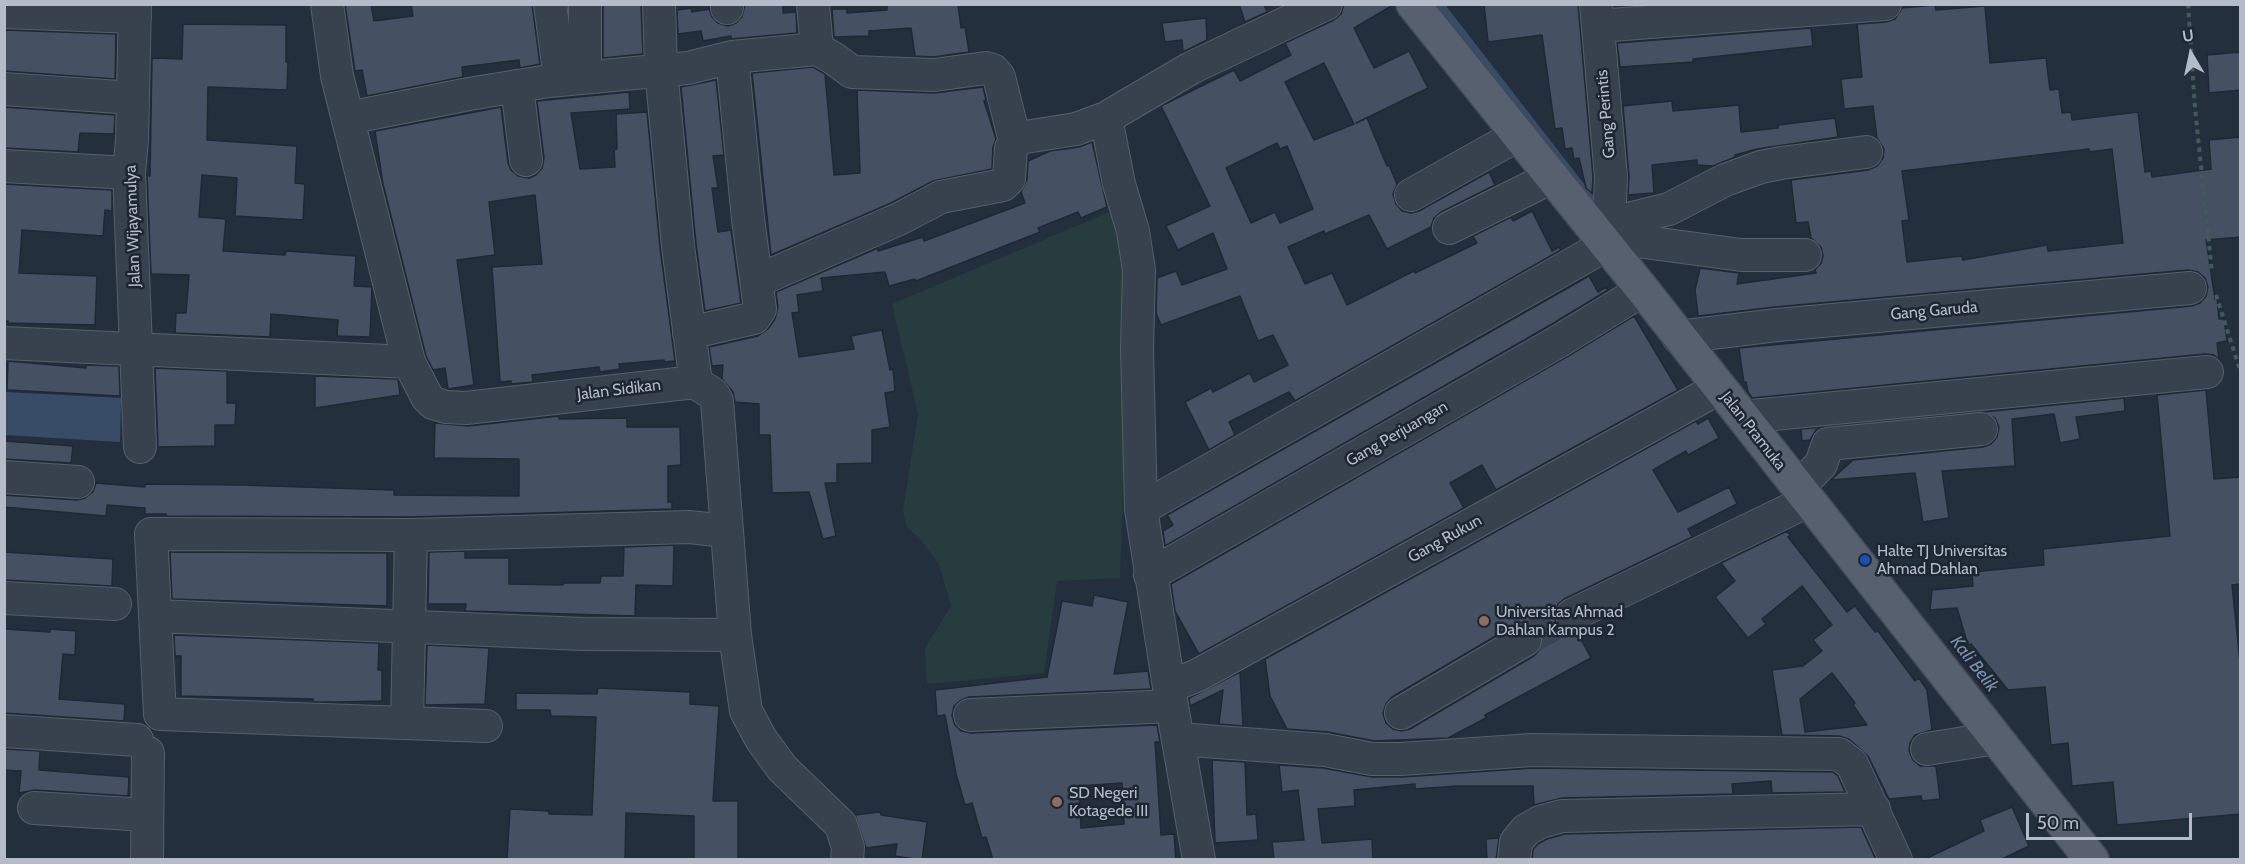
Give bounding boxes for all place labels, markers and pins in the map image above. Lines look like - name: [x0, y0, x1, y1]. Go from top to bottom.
- place label: Halte TJ Universitas Ahmad Dahlan: [1877, 541, 2007, 579]
- marker: Halte TJ Universitas Ahmad Dahlan: [1858, 553, 1872, 567]
- place label: Universitas Ahmad Dahlan Kampus 2: [1496, 602, 1623, 640]
- marker: Universitas Ahmad Dahlan Kampus 2: [1477, 614, 1491, 628]
- place label: SD Negeri Kotagede III: [1069, 783, 1148, 821]
- marker: SD Negeri Kotagede III: [1050, 795, 1064, 809]

